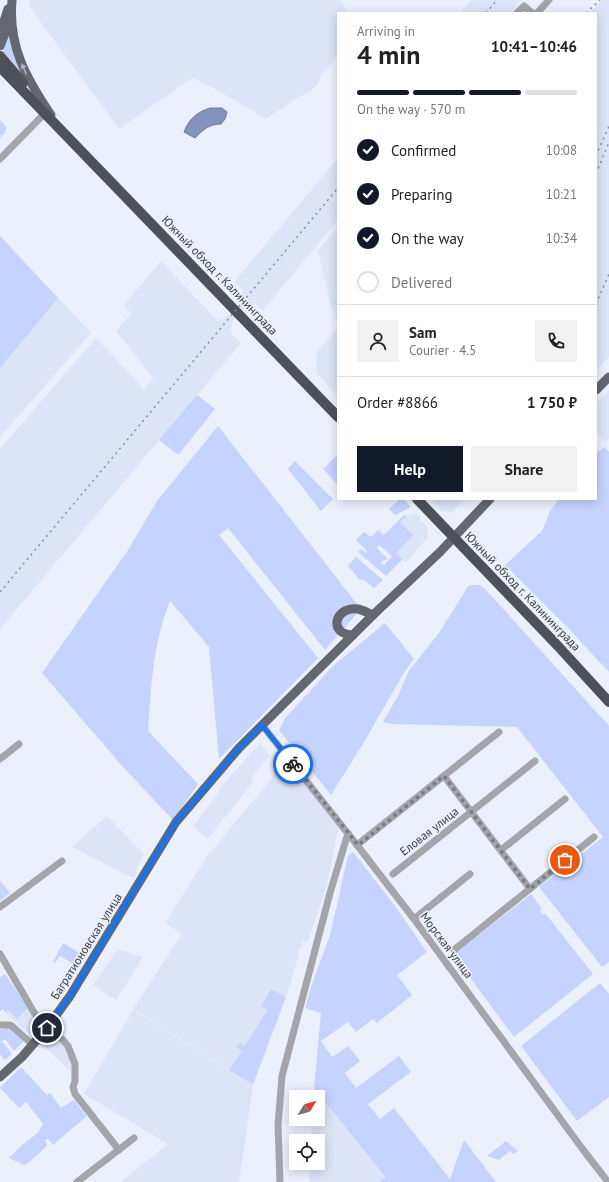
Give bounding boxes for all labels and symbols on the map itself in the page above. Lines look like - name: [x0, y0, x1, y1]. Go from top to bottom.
- one-way arrow: [21, 62, 27, 74]
- street label: Южный обход г. Калининграда: [159, 212, 281, 338]
- street label: Южный обход г. Калининграда: [462, 528, 584, 654]
- courier: [273, 744, 313, 784]
- street label: Еловая улица: [397, 803, 461, 859]
- pin: [548, 843, 582, 877]
- street label: Багратионовская улица: [47, 890, 125, 1002]
- street label: Морская улица: [417, 909, 477, 981]
- pin: [30, 1011, 64, 1045]
- north arrow: [289, 1090, 325, 1126]

